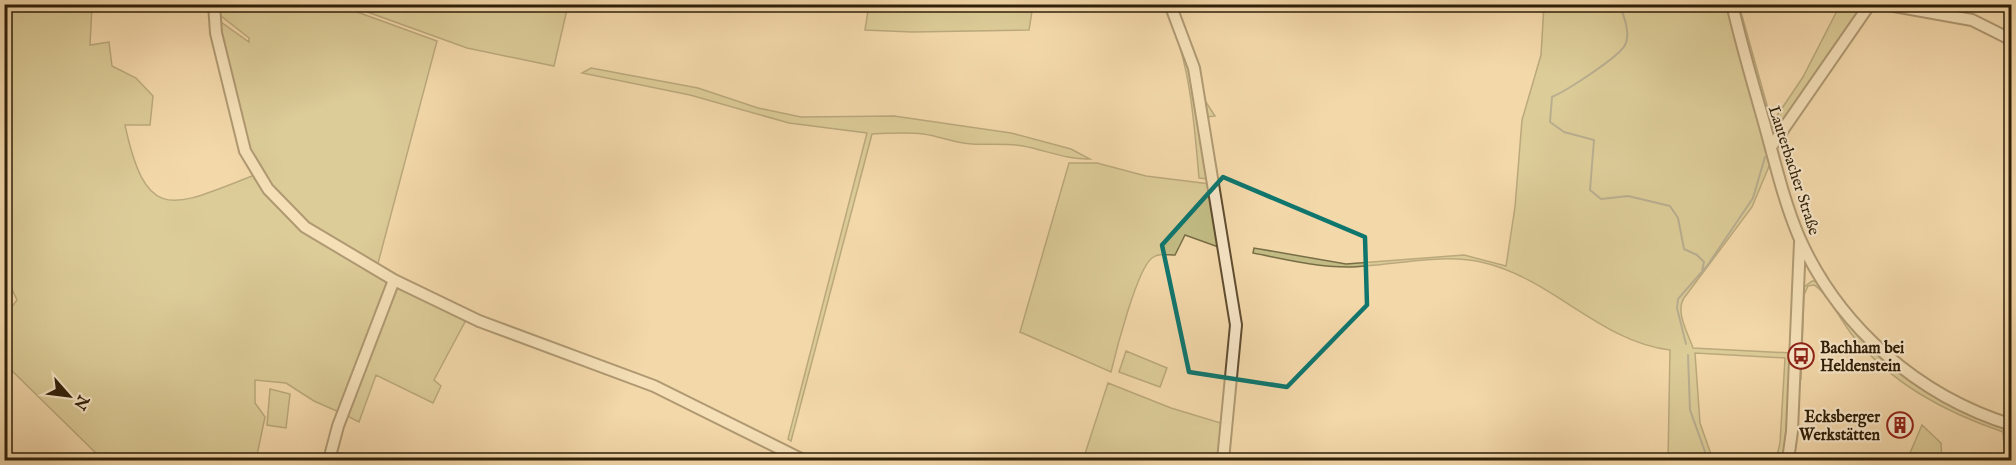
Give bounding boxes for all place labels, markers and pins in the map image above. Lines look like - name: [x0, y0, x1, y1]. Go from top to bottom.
- place label: Bachham bei Heldenstein: [1820, 339, 1905, 377]
- bus stop icon: Bachham bei Heldenstein: [1786, 341, 1816, 371]
- place label: Ecksberger Werkstätten: [1798, 408, 1880, 446]
- building icon: Ecksberger Werkstätten: [1885, 410, 1915, 440]

